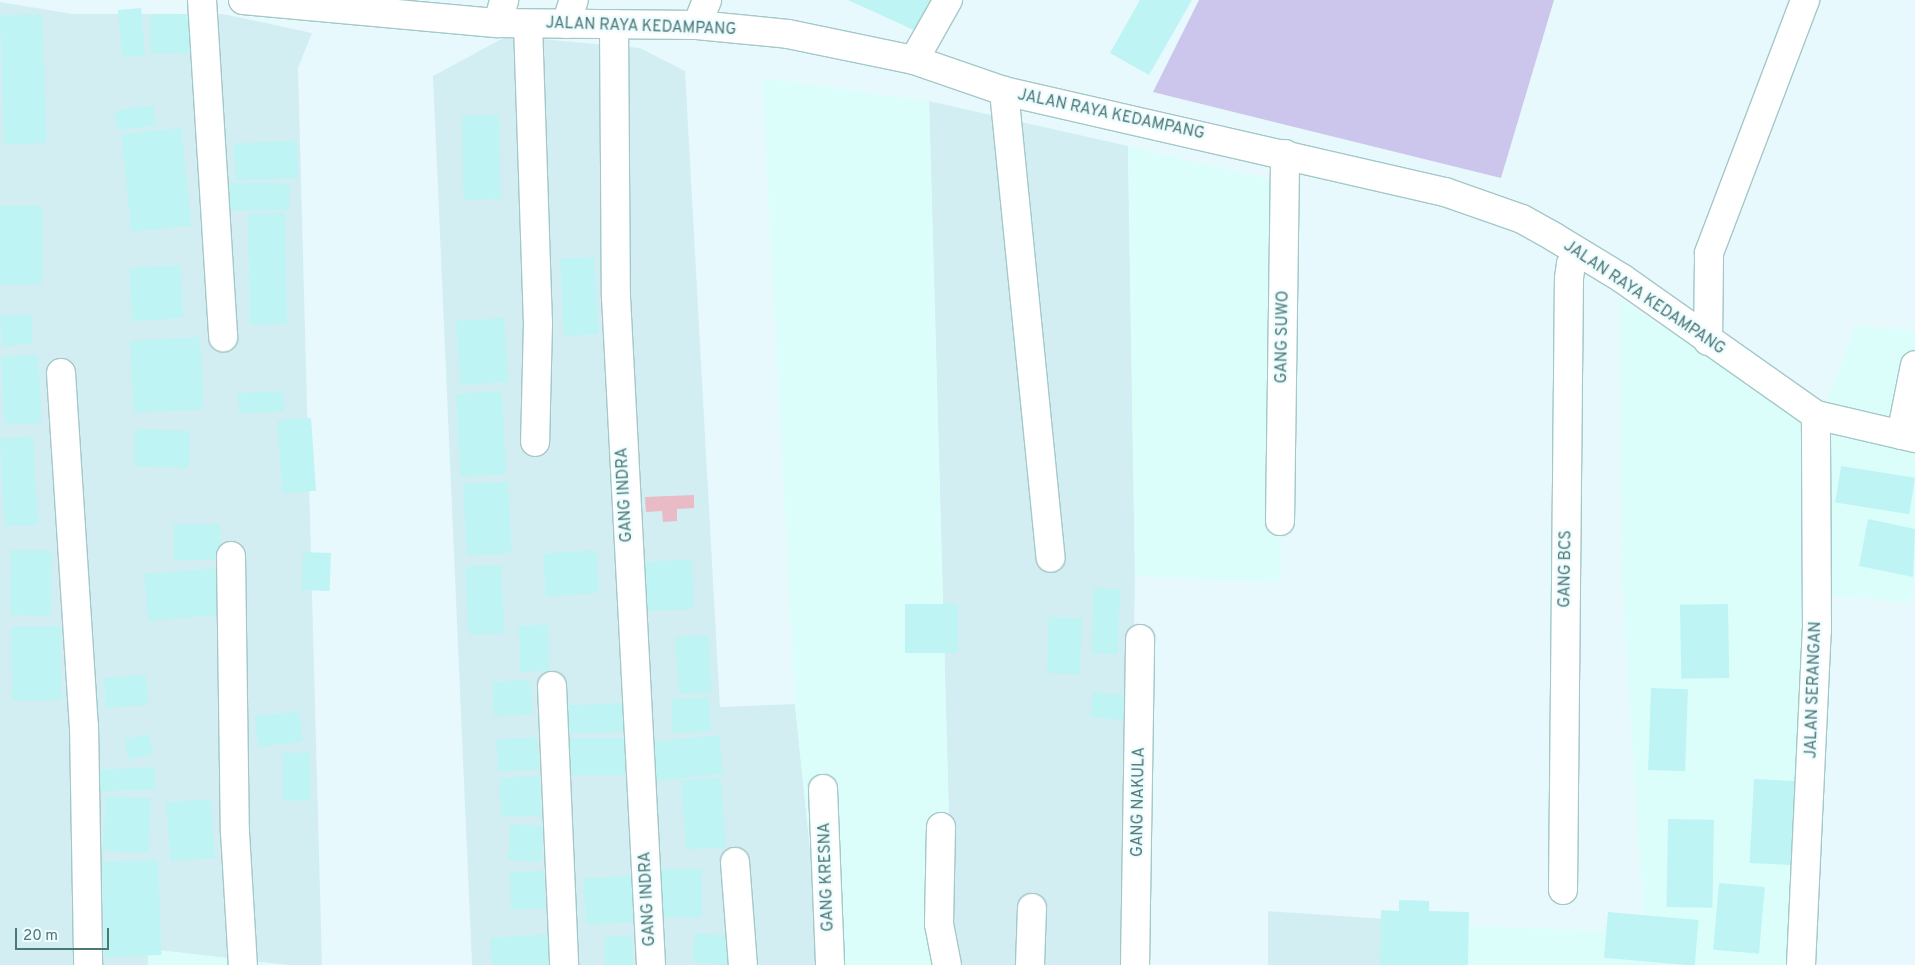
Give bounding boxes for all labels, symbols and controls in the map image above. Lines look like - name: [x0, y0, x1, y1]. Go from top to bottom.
- street label: JALAN RAYA KEDAMPANG: [545, 14, 737, 40]
- street label: JALAN RAYA KEDAMPANG: [1015, 86, 1207, 144]
- street label: JALAN RAYA KEDAMPANG: [1559, 236, 1729, 360]
- street label: GANG SUWO: [1273, 290, 1293, 384]
- street label: GANG INDRA: [613, 447, 637, 543]
- street label: GANG BCS: [1556, 530, 1576, 608]
- street label: JALAN SERANGAN: [1802, 621, 1826, 759]
- street label: GANG NAKULA: [1128, 747, 1150, 857]
- street label: GANG KRESNA: [815, 822, 839, 932]
- street label: GANG INDRA: [636, 851, 660, 947]
- scale bar: [18, 918, 111, 950]
- text: 20 m: [23, 927, 58, 946]

